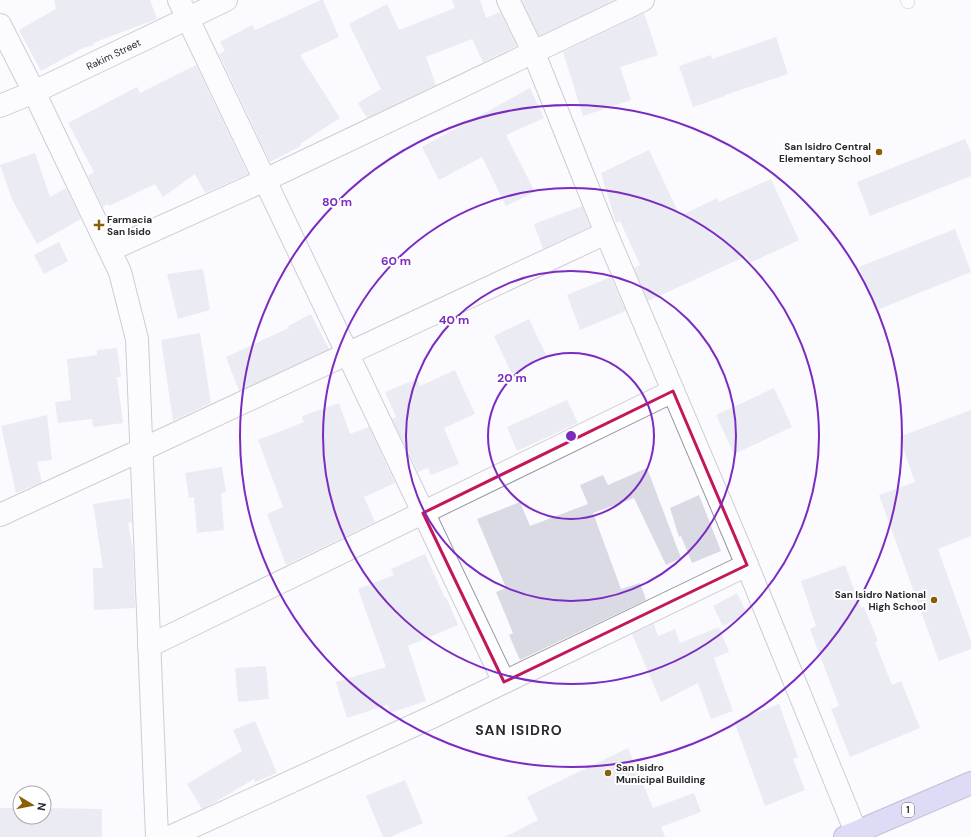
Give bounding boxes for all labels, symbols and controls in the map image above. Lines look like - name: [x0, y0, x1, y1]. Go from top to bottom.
- street label: Rakim Street: [84, 35, 143, 73]
- place label: San Isidro Central Elementary School: [779, 140, 871, 165]
- marker: San Isidro Central Elementary School: [874, 147, 884, 157]
- text: 80 m: [322, 194, 352, 210]
- place label: Farmacia San Isido: [107, 213, 152, 238]
- marker: Farmacia San Isido: [94, 220, 104, 230]
- text: 60 m: [381, 253, 411, 269]
- text: 40 m: [439, 312, 469, 328]
- text: 20 m: [497, 370, 527, 386]
- centre of rings: [564, 429, 578, 443]
- place label: San Isidro National High School: [835, 588, 926, 613]
- marker: San Isidro National High School: [929, 595, 939, 605]
- district label: SAN ISIDRO: [475, 721, 563, 739]
- place label: San Isidro Municipal Building: [616, 761, 706, 786]
- marker: San Isidro Municipal Building: [603, 768, 613, 778]
- north arrow: [12, 785, 52, 825]
- text: N: [34, 802, 49, 812]
- road number: 1: [902, 803, 914, 817]

